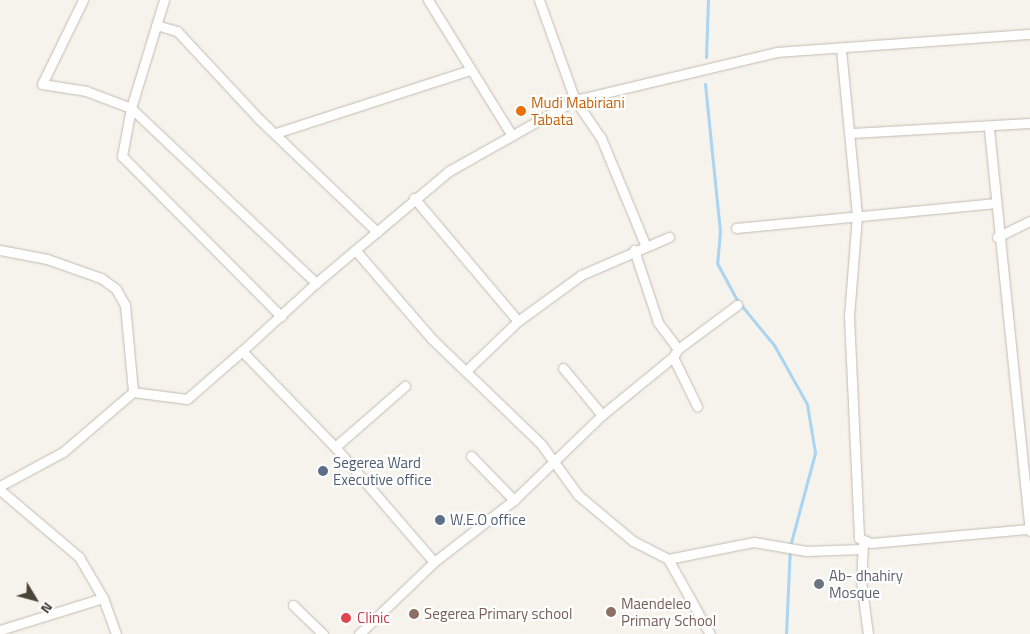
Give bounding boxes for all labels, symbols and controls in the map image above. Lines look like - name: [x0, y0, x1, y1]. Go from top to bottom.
- place label: Mudi Mabiriani Tabata: [531, 93, 625, 128]
- marker: Mudi Mabiriani Tabata: [515, 105, 527, 117]
- place label: Segerea Ward Executive office: [333, 453, 432, 488]
- marker: Segerea Ward Executive office: [317, 465, 329, 477]
- place label: W.E.O office: [450, 511, 526, 529]
- marker: W.E.O office: [434, 514, 446, 526]
- place label: Ab- dhahiry Mosque: [829, 566, 903, 601]
- north arrow: [10, 574, 60, 624]
- marker: Ab- dhahiry Mosque: [813, 578, 825, 590]
- place label: Maendeleo Primary School: [621, 594, 716, 629]
- text: N: [36, 598, 59, 619]
- place label: Segerea Primary school: [424, 605, 572, 623]
- marker: Maendeleo Primary School: [605, 606, 617, 618]
- marker: Segerea Primary school: [408, 608, 420, 620]
- place label: Clinic: [357, 609, 390, 627]
- marker: Clinic: [339, 611, 353, 625]

